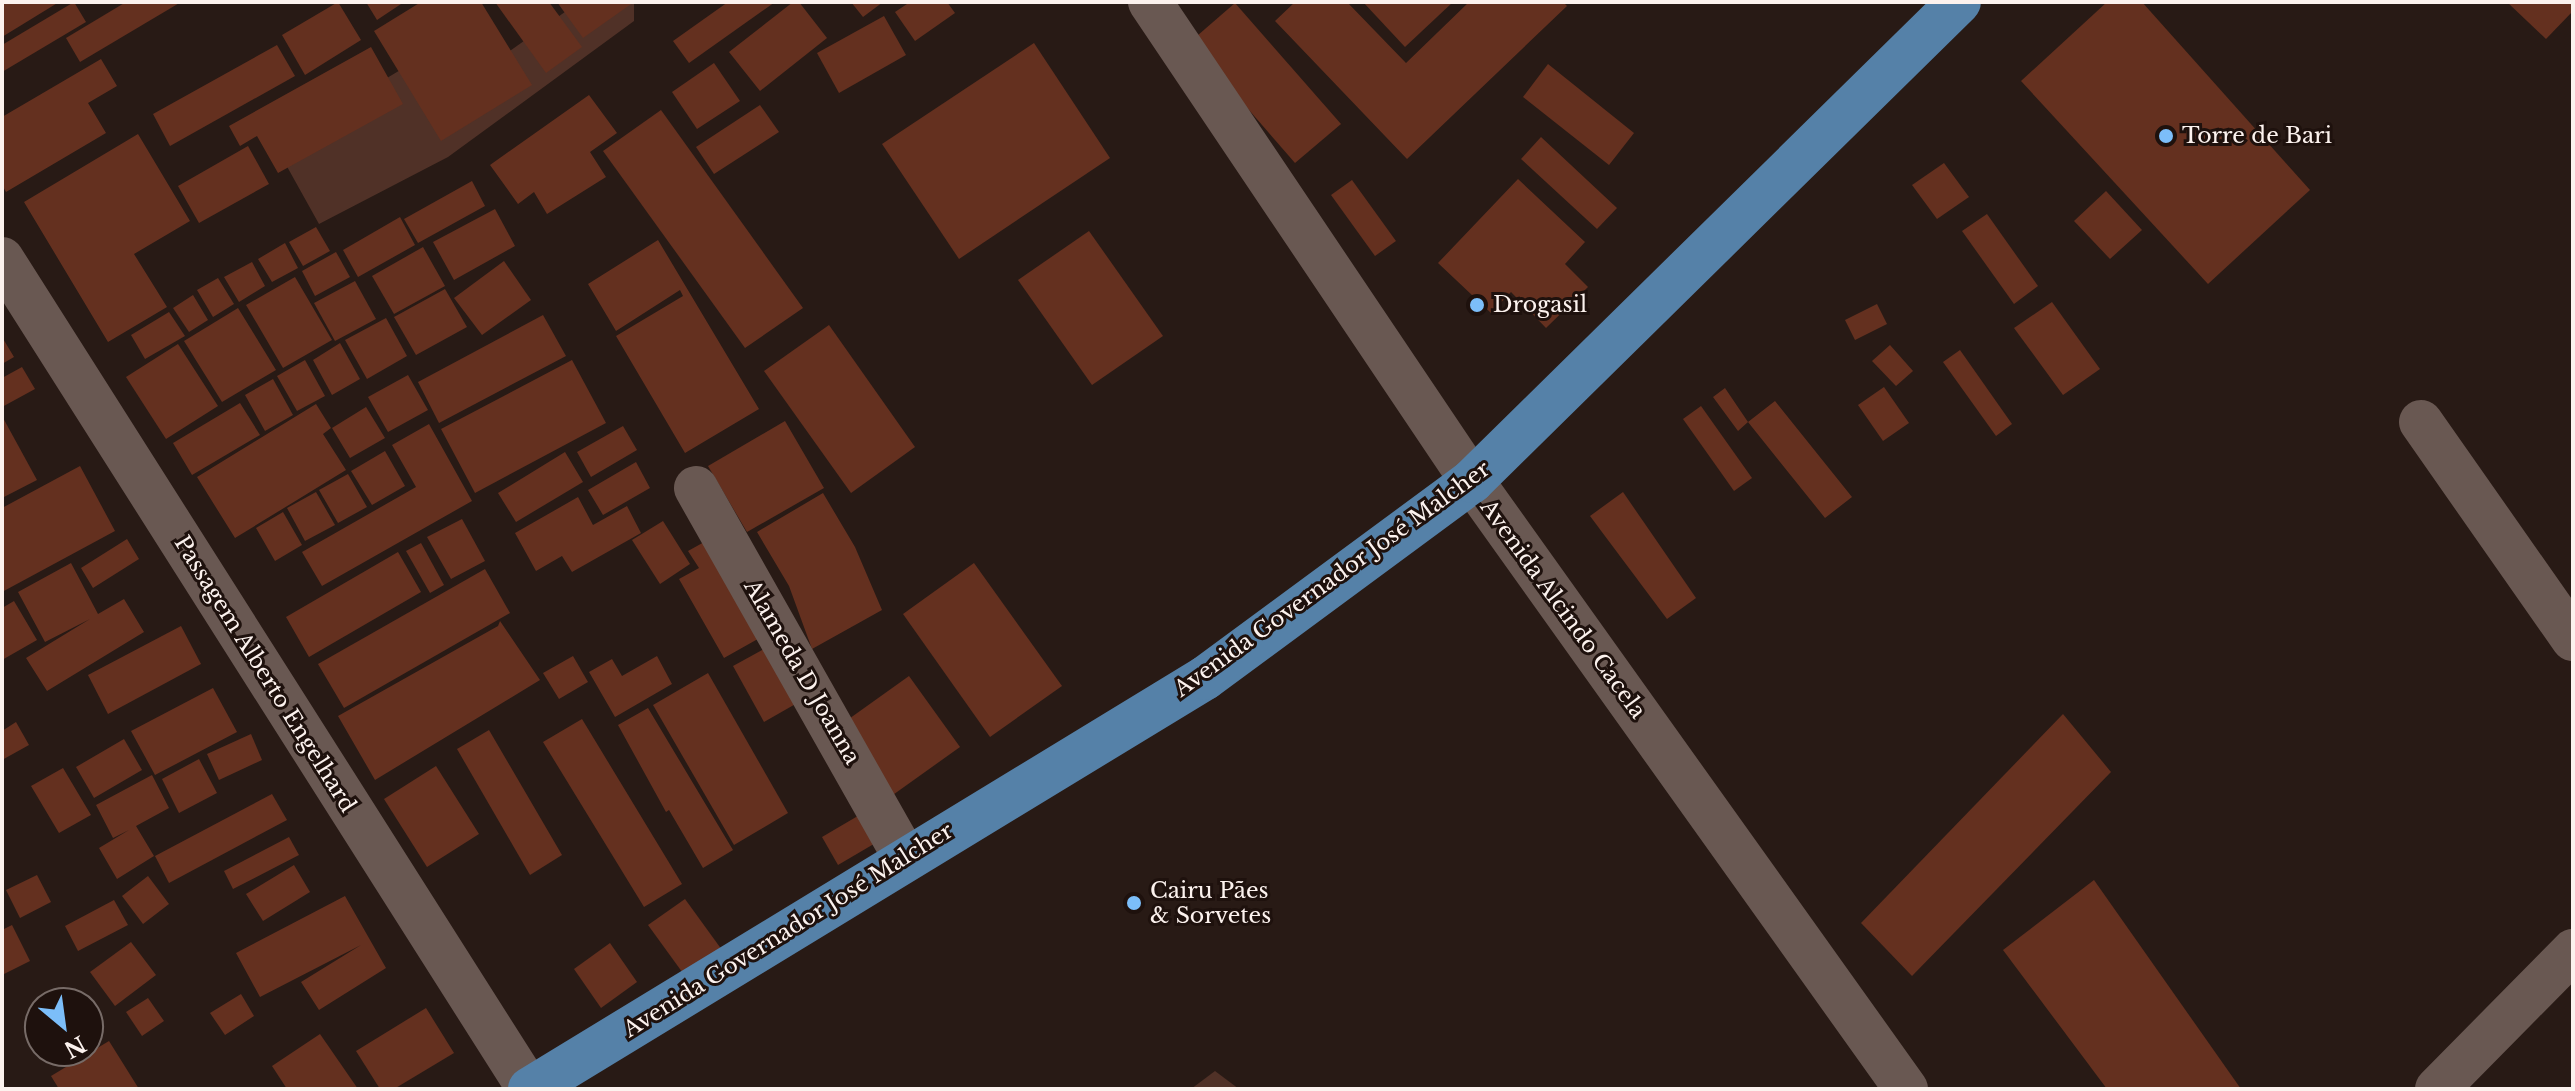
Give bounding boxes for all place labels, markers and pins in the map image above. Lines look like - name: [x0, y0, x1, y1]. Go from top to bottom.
- place label: Torre de Bari: [2182, 123, 2332, 149]
- marker: Torre de Bari: [2157, 127, 2175, 145]
- place label: Drogasil: [1493, 292, 1587, 318]
- marker: Drogasil: [1468, 296, 1486, 314]
- place label: Cairu Pães & Sorvetes: [1150, 877, 1271, 928]
- marker: Cairu Pães & Sorvetes: [1125, 894, 1143, 912]

